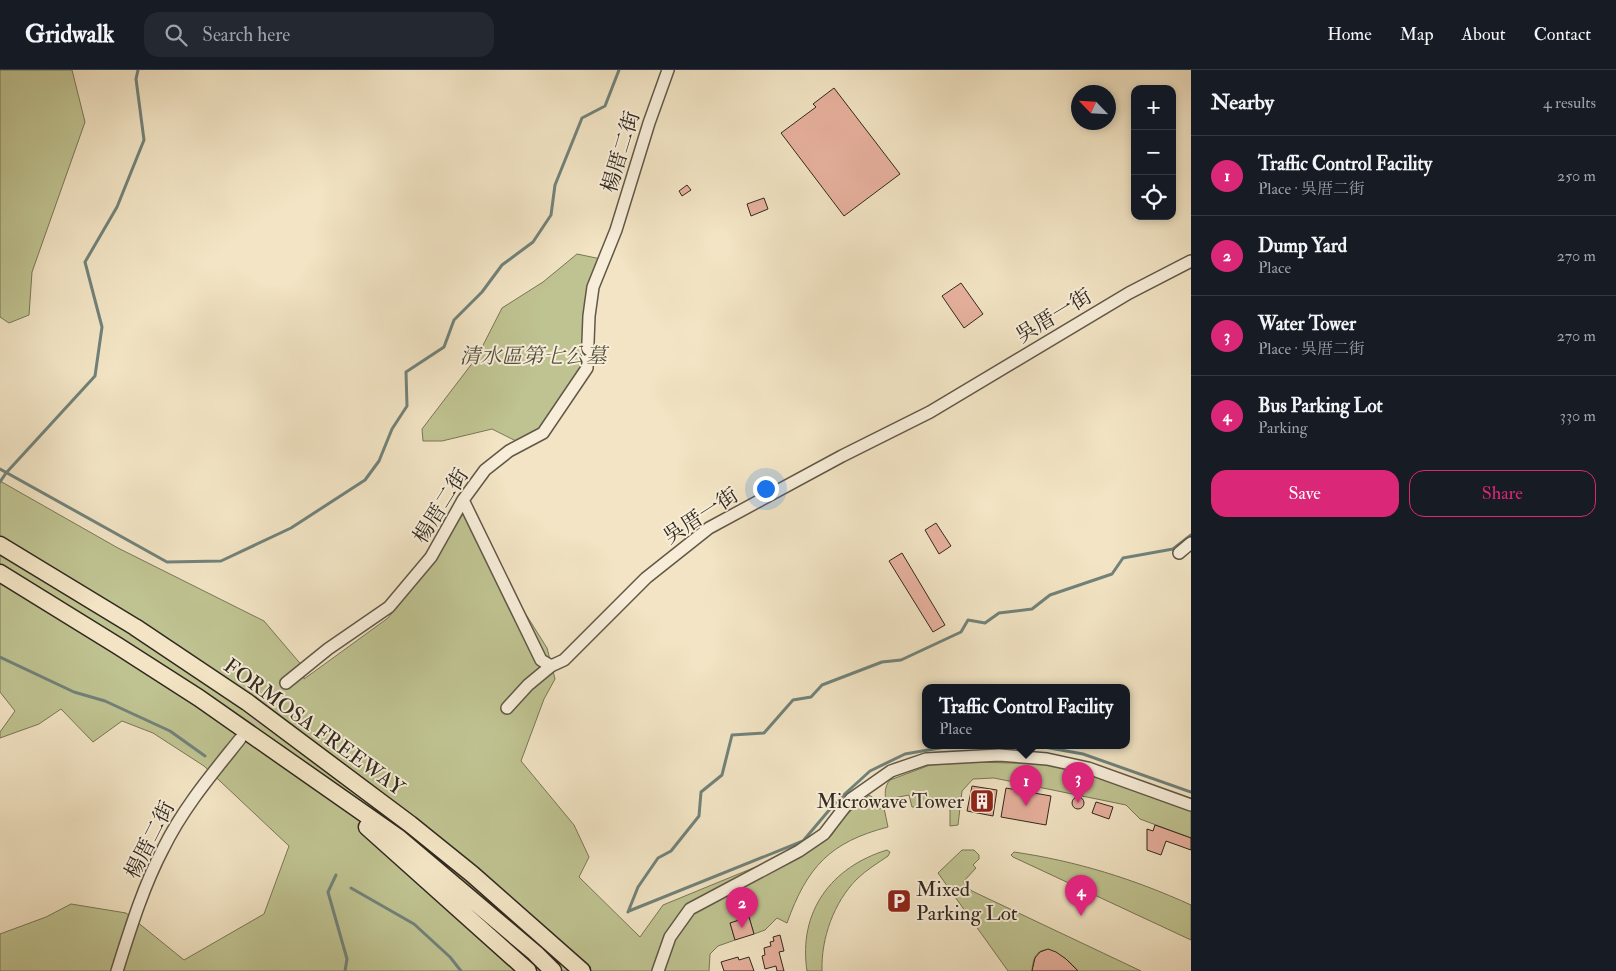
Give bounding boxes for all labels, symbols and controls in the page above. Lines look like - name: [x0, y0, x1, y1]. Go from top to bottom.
- search box: [144, 12, 494, 57]
- text: Gridwalk: [25, 19, 114, 50]
- icon: search: [162, 21, 190, 49]
- text: Search here: [202, 23, 290, 47]
- text: Home: [1327, 23, 1372, 46]
- text: Map: [1400, 23, 1434, 46]
- text: About: [1462, 23, 1506, 46]
- text: Contact: [1534, 23, 1591, 46]
- north arrow: [1071, 85, 1116, 130]
- map controls: [1131, 85, 1176, 220]
- button: +: [1131, 85, 1176, 130]
- text: Nearby: [1211, 89, 1274, 116]
- text: 4 results: [1543, 93, 1596, 113]
- street label: 楊厝二街: [596, 108, 646, 196]
- button: −: [1131, 130, 1176, 175]
- text: Traffic Control Facility: [1258, 152, 1432, 176]
- text: 1: [1224, 166, 1230, 186]
- text: 250 m: [1557, 166, 1596, 186]
- button: locate: [1131, 175, 1176, 220]
- text: Place · 吳厝二街: [1258, 179, 1365, 199]
- text: Dump Yard: [1258, 234, 1347, 258]
- text: 2: [1223, 246, 1231, 266]
- text: 270 m: [1557, 246, 1596, 266]
- text: Place: [1258, 258, 1291, 278]
- street label: 吳厝一街: [1011, 283, 1097, 349]
- text: Water Tower: [1258, 312, 1356, 336]
- text: 3: [1224, 326, 1230, 346]
- text: 270 m: [1557, 326, 1596, 346]
- text: Place · 吳厝二街: [1258, 339, 1365, 359]
- park label: 清水區第七公墓: [460, 343, 609, 370]
- text: Bus Parking Lot: [1258, 394, 1383, 418]
- text: 4: [1223, 406, 1231, 426]
- text: 330 m: [1560, 406, 1596, 426]
- text: Parking: [1258, 418, 1308, 438]
- street label: 楊厝二街: [407, 463, 475, 549]
- button: Save: [1211, 470, 1399, 517]
- button: Share: [1409, 470, 1596, 517]
- your location: [753, 476, 779, 502]
- street label: 吳厝一街: [658, 482, 744, 550]
- street label: FORMOSA FREEWAY: [218, 652, 410, 802]
- popup: [922, 684, 1130, 749]
- text: Traffic Control Facility: [939, 695, 1113, 719]
- text: Place: [939, 719, 972, 739]
- pin: 3: [1062, 762, 1094, 803]
- pin: 1: [1010, 765, 1042, 806]
- place label: Microwave Tower: [816, 788, 964, 815]
- building icon: Microwave Tower: [969, 788, 995, 814]
- street label: 楊厝二街: [119, 796, 181, 884]
- pin: 4: [1065, 875, 1097, 916]
- place label: Mixed Parking Lot: [916, 876, 1018, 927]
- pin: 2: [726, 887, 758, 928]
- parking icon: Mixed Parking Lot: [886, 888, 912, 914]

